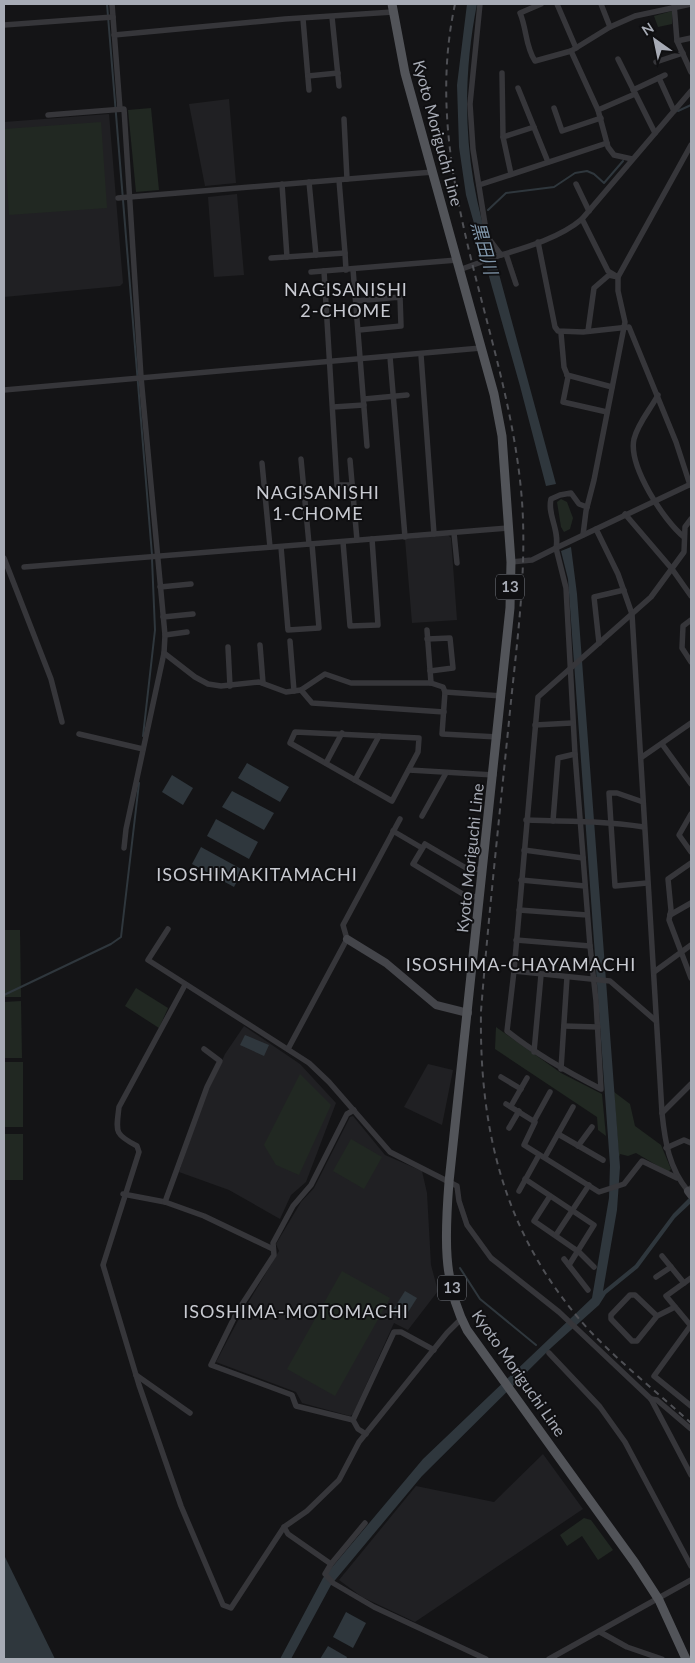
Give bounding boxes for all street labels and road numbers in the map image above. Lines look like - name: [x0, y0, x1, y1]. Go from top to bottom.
- street label: Kyoto Moriguchi Line: [410, 58, 467, 208]
- road number: 13: [496, 574, 524, 600]
- street label: Kyoto Moriguchi Line: [452, 782, 487, 934]
- road number: 13: [438, 1276, 466, 1300]
- street label: Kyoto Moriguchi Line: [469, 1306, 570, 1440]

